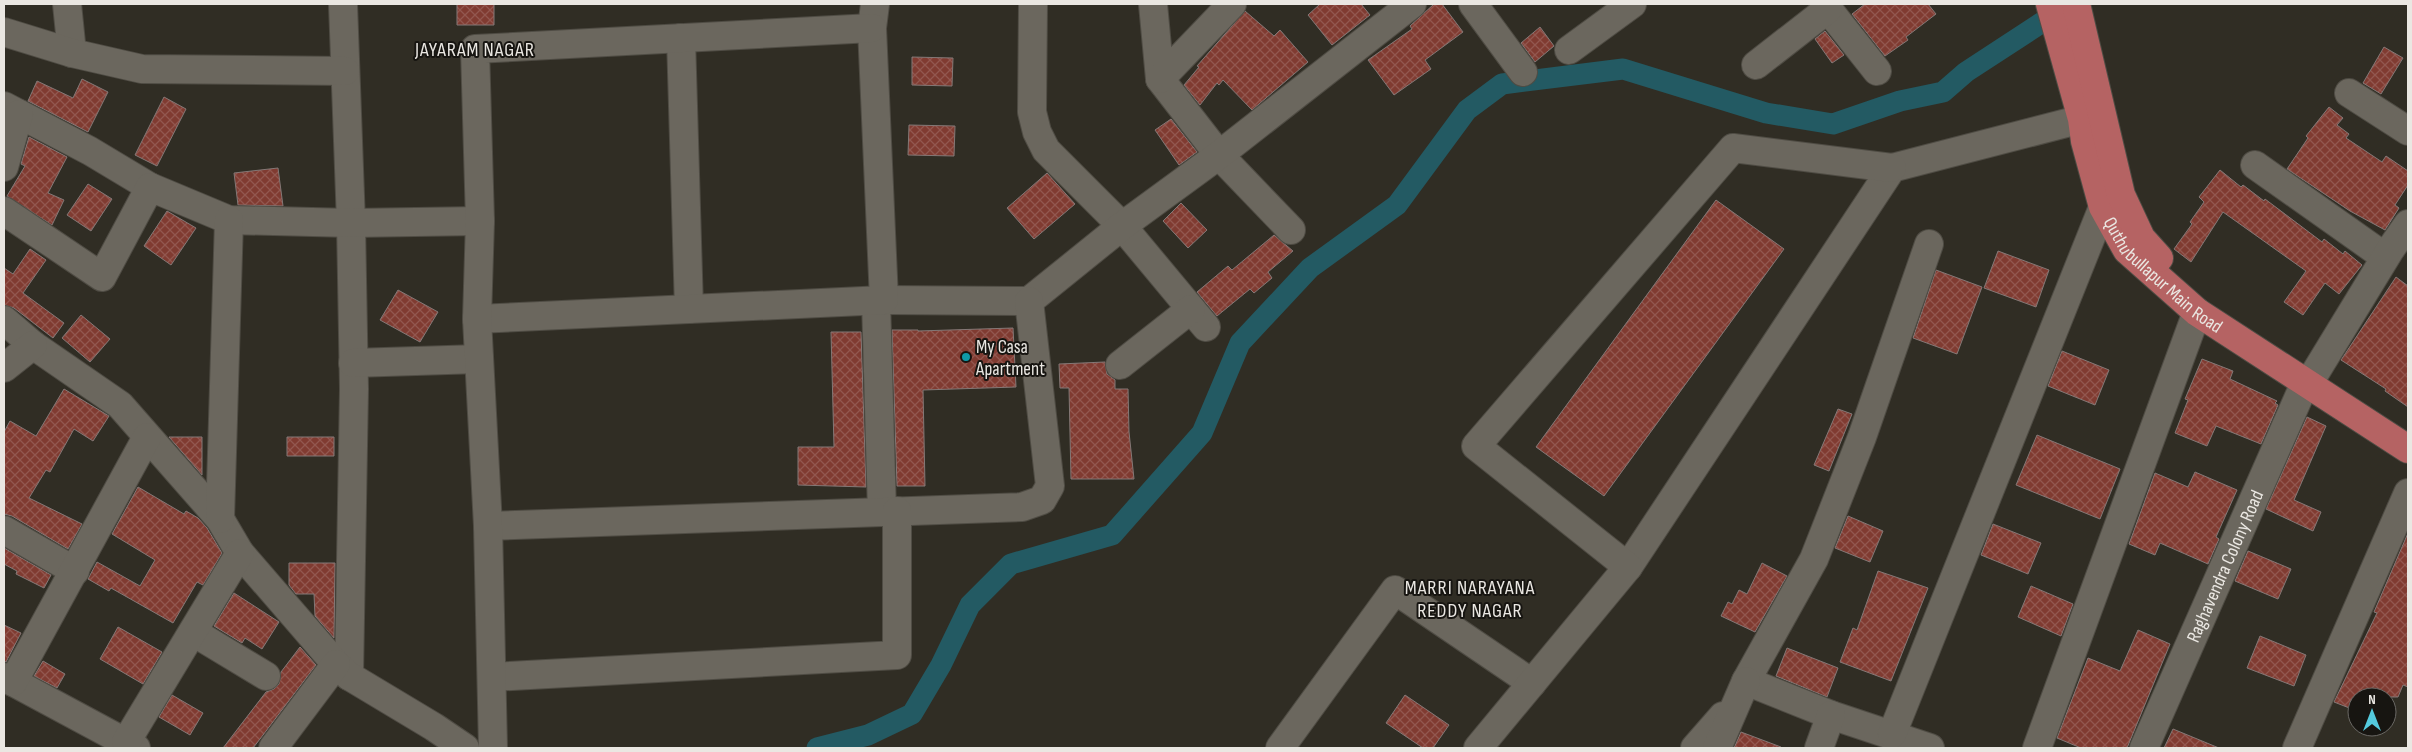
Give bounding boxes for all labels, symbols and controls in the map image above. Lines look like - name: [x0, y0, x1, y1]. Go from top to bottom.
- district label: JAYARAM NAGAR: [414, 38, 535, 62]
- street label: Quthubullapur Main Road: [2098, 213, 2227, 339]
- place label: My Casa Apartment: [975, 336, 1045, 381]
- marker: My Casa Apartment: [960, 351, 972, 363]
- street label: Raghavendra Colony Road: [2182, 487, 2269, 646]
- district label: MARRI NARAYANA REDDY NAGAR: [1405, 576, 1535, 623]
- north arrow: [2347, 687, 2397, 737]
- text: N: [2368, 691, 2376, 708]

